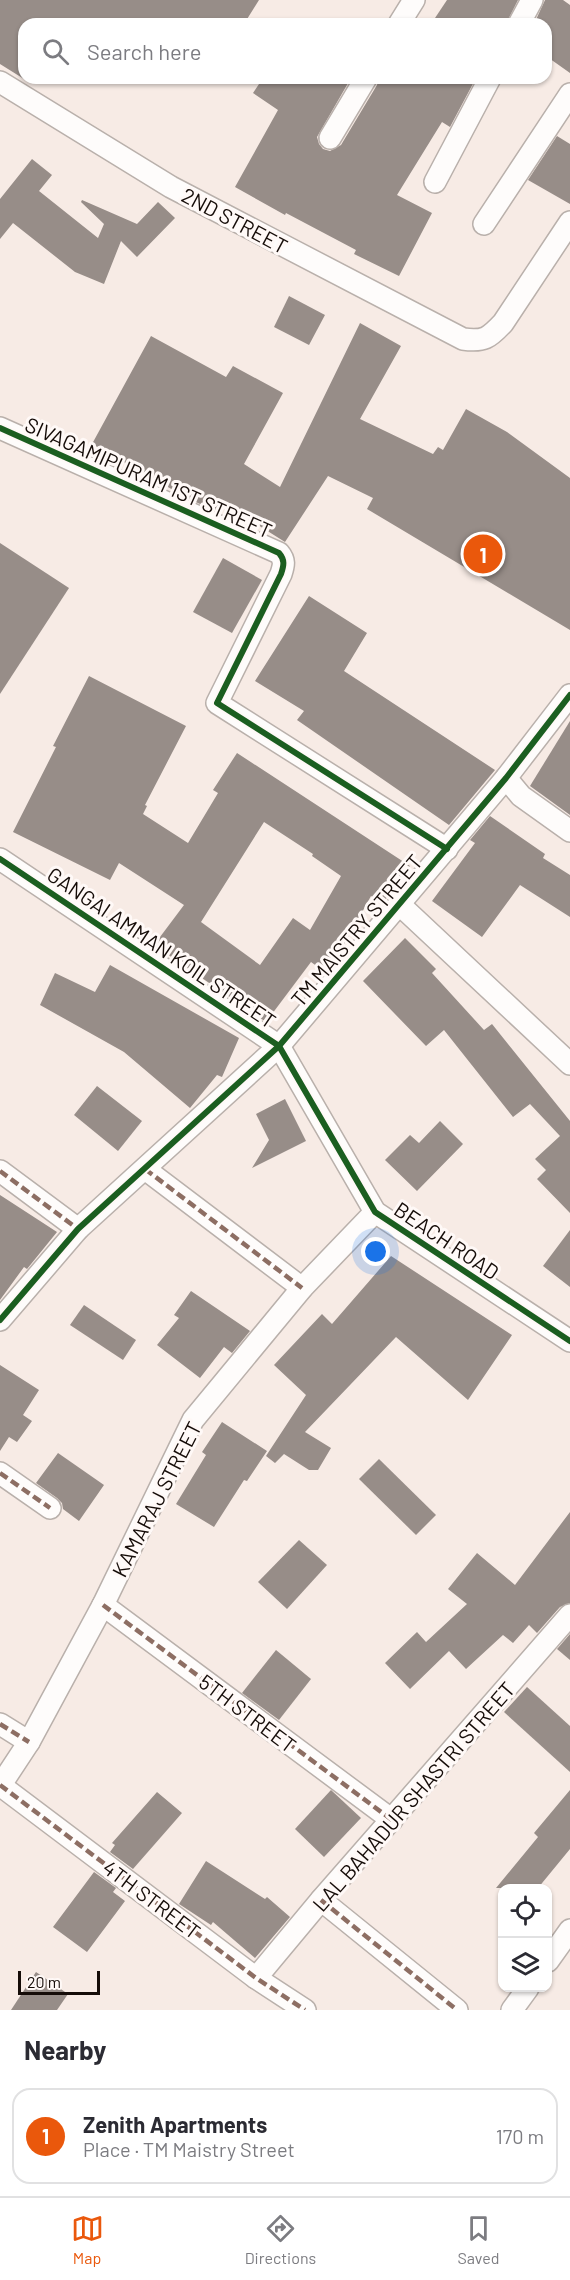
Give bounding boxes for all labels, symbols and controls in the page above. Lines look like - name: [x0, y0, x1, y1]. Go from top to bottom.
- search box: [18, 18, 552, 84]
- icon: search: [39, 35, 72, 68]
- text: Search here: [87, 38, 201, 64]
- street label: 2ND STREET: [178, 182, 292, 258]
- street label: SIVAGAMIPURAM 1ST STREET: [22, 411, 276, 543]
- pin: 1: [464, 532, 502, 576]
- street label: TM MAISTRY STREET: [285, 849, 427, 1011]
- street label: GANGAI AMMAN KOIL STREET: [43, 861, 281, 1033]
- street label: BEACH ROAD: [390, 1196, 504, 1284]
- your location: [361, 1237, 390, 1266]
- street label: KAMARAJ STREET: [106, 1417, 206, 1581]
- street label: 5TH STREET: [195, 1669, 301, 1758]
- street label: LAL BAHADUR SHASTRI STREET: [307, 1676, 519, 1916]
- street label: 4TH STREET: [98, 1854, 206, 1944]
- map controls: [498, 1884, 552, 1992]
- button: locate: [498, 1884, 552, 1938]
- button: layers: [498, 1938, 552, 1992]
- scale bar: [18, 1968, 100, 1996]
- text: 20 m: [27, 1972, 61, 1991]
- text: Nearby: [24, 2034, 106, 2065]
- text: Zenith Apartments: [83, 2111, 267, 2137]
- text: 1: [42, 2124, 49, 2148]
- text: 170 m: [496, 2124, 544, 2148]
- text: Place · TM Maistry Street: [83, 2137, 295, 2161]
- tab: Map: [71, 2212, 104, 2267]
- tab: Directions: [245, 2212, 316, 2267]
- tab: Saved: [457, 2212, 499, 2267]

